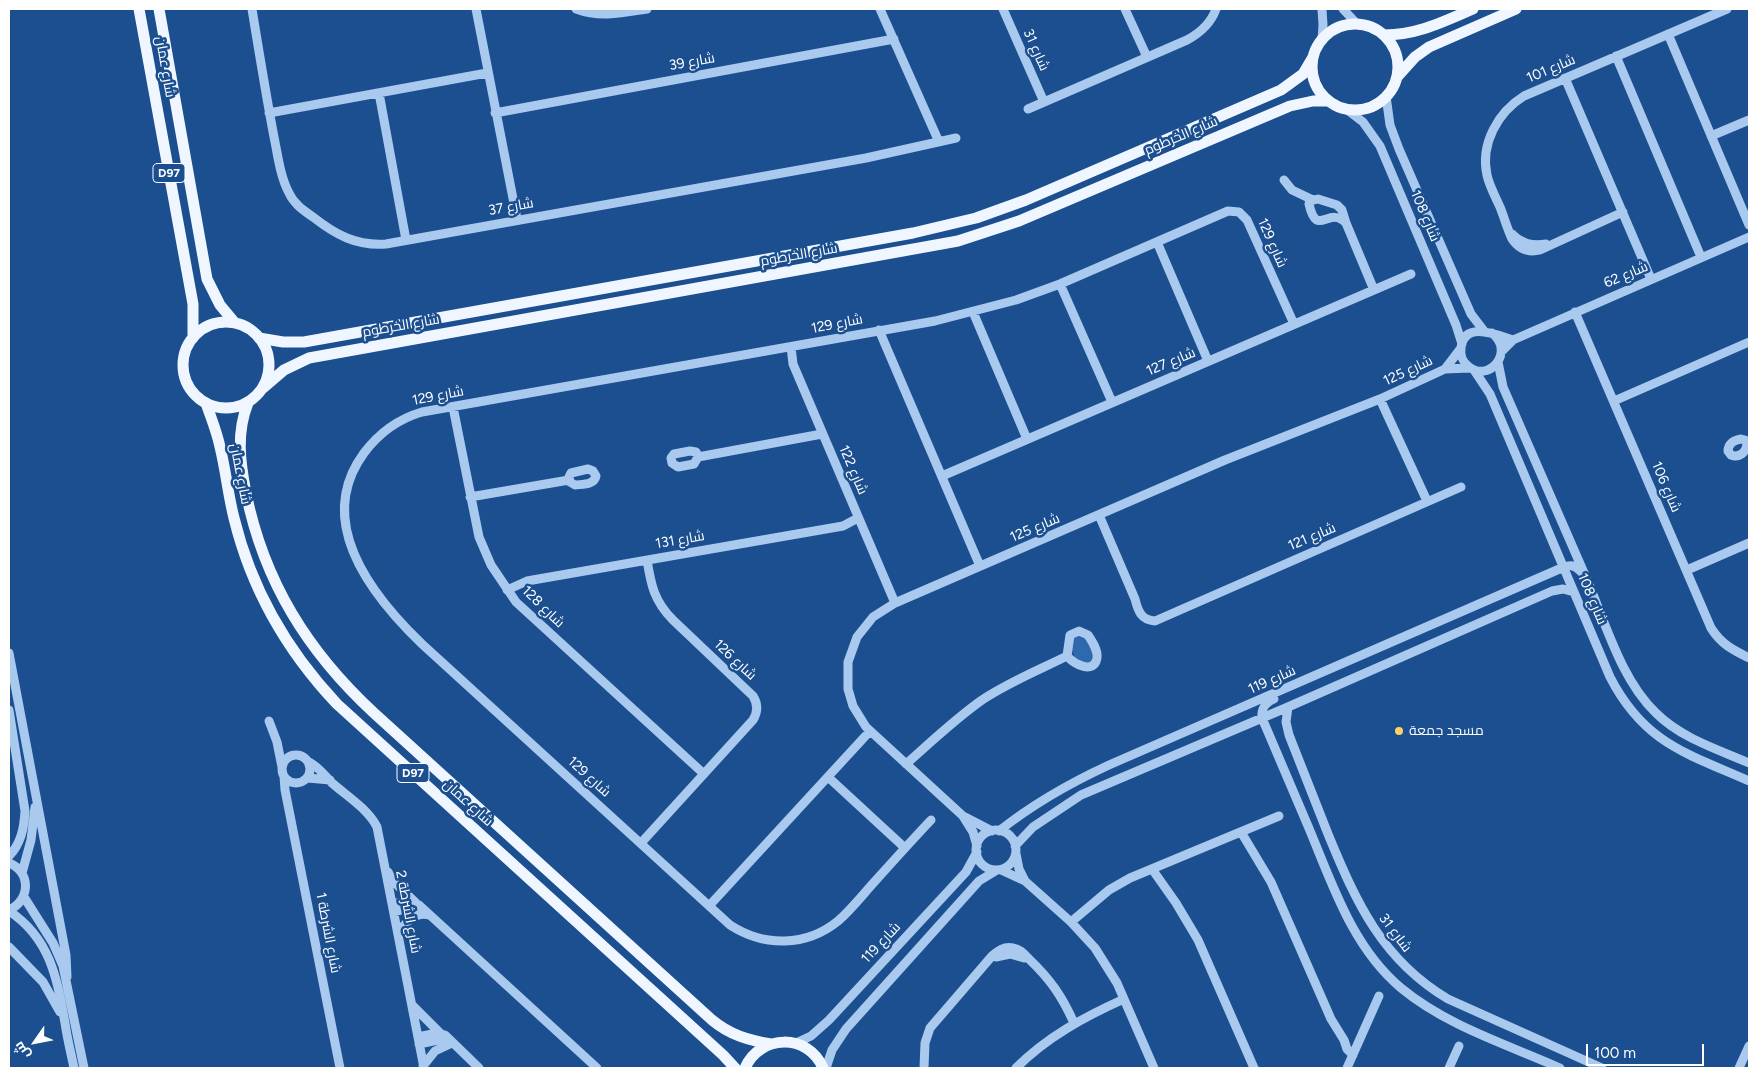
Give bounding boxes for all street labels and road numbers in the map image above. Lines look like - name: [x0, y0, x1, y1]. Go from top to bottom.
- street label: شارع 31: [1019, 26, 1053, 74]
- street label: شارع عمان: [151, 35, 179, 99]
- street label: شارع 39: [668, 50, 716, 74]
- street label: شارع 101: [1524, 51, 1578, 87]
- street label: شارع الخرطوم: [1142, 113, 1220, 159]
- road number: D97: [153, 164, 185, 182]
- street label: شارع 108: [1407, 188, 1443, 244]
- street label: شارع 37: [487, 195, 535, 219]
- street label: شارع 129: [1254, 216, 1290, 270]
- street label: شارع الخرطوم: [759, 240, 839, 270]
- street label: شارع 62: [1601, 258, 1651, 292]
- street label: شارع الخرطوم: [361, 311, 441, 341]
- street label: شارع 129: [810, 311, 864, 337]
- street label: شارع 127: [1144, 344, 1198, 380]
- street label: شارع 125: [1381, 352, 1435, 390]
- street label: شارع 129: [411, 383, 465, 409]
- street label: شارع عمان: [226, 442, 254, 506]
- street label: شارع 122: [835, 443, 871, 497]
- street label: شارع 106: [1648, 459, 1684, 515]
- street label: شارع 125: [1008, 510, 1062, 546]
- street label: شارع 121: [1286, 520, 1338, 554]
- street label: شارع 131: [654, 527, 706, 553]
- street label: شارع 108: [1574, 571, 1610, 627]
- street label: شارع 128: [518, 583, 568, 631]
- street label: شارع 126: [710, 636, 760, 684]
- street label: شارع 119: [1246, 662, 1298, 698]
- street label: شارع 129: [564, 753, 614, 801]
- road number: D97: [397, 764, 429, 782]
- street label: شارع عمان: [439, 776, 497, 830]
- street label: شارع الشرطة 2: [392, 869, 424, 955]
- street label: شارع الشرطة 1: [312, 891, 344, 975]
- street label: شارع 31: [1375, 910, 1415, 956]
- street label: شارع 119: [858, 919, 904, 967]

